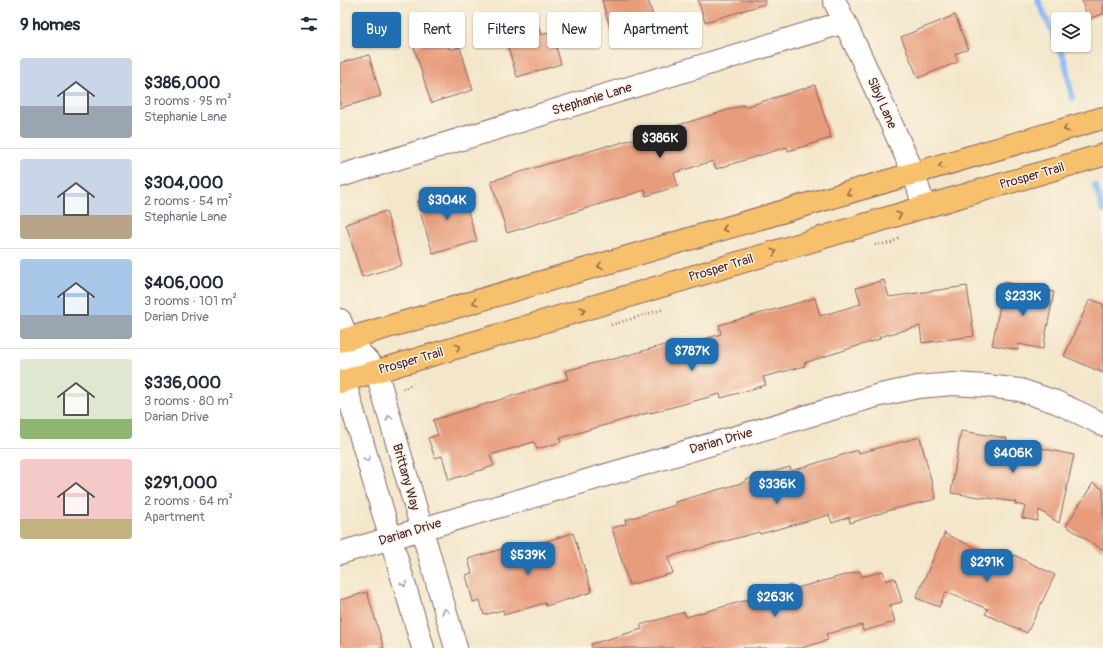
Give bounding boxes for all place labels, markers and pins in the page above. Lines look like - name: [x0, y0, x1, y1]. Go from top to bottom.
- pin: $386K: [632, 125, 688, 159]
- pin: $304K: [419, 187, 475, 221]
- pin: $233K: [995, 283, 1051, 317]
- pin: $787K: [664, 338, 720, 372]
- pin: $406K: [985, 440, 1041, 474]
- pin: $336K: [749, 471, 805, 505]
- pin: $539K: [500, 542, 556, 576]
- pin: $291K: [959, 549, 1015, 583]
- pin: $263K: [747, 584, 803, 618]

